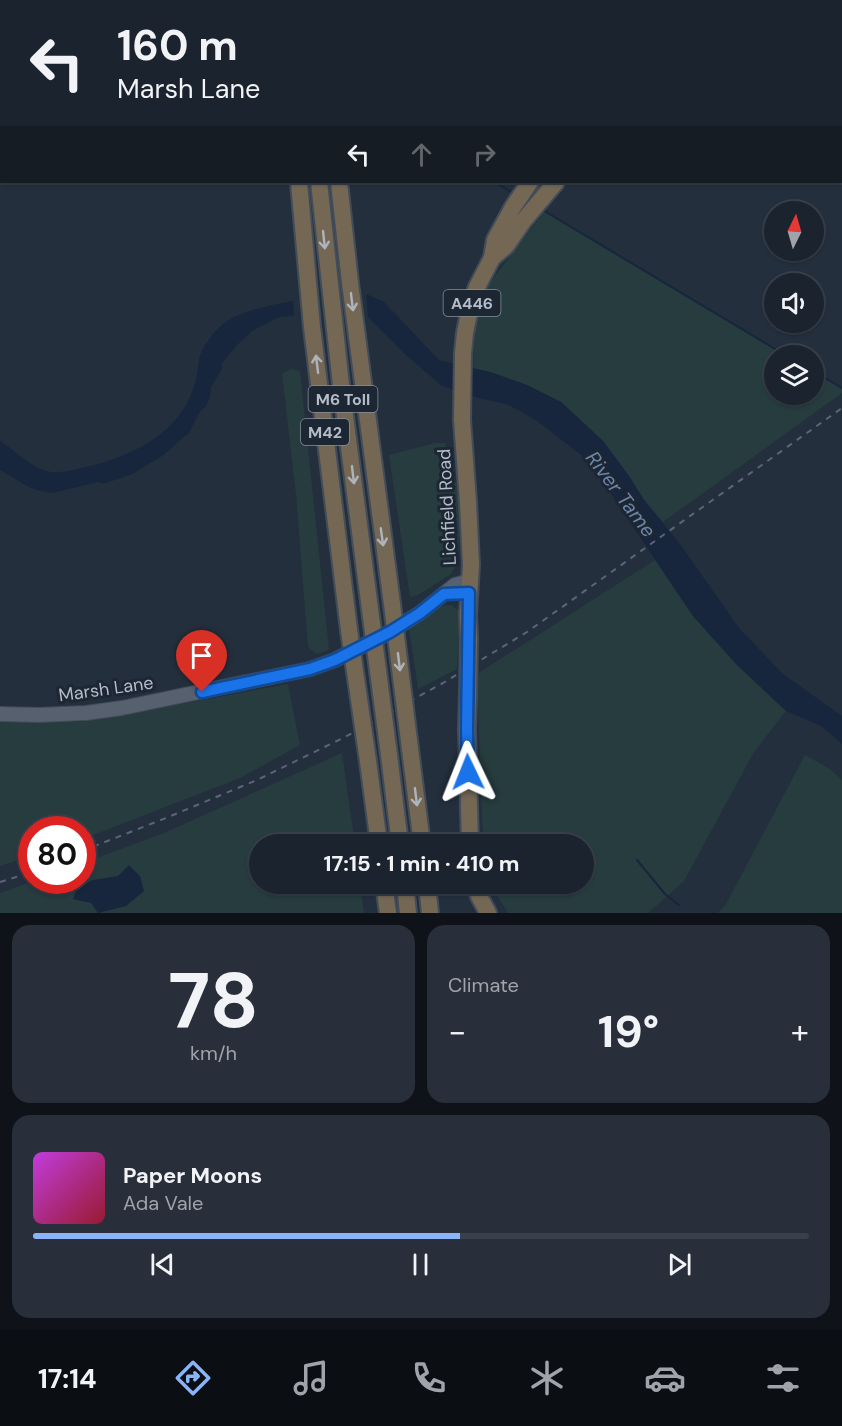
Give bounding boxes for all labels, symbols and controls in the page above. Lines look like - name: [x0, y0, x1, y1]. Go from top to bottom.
- text: 160 m: [117, 18, 238, 73]
- icon: left: [18, 24, 96, 102]
- text: Marsh Lane: [117, 71, 260, 106]
- icon: left: [342, 138, 375, 171]
- icon: ahead: [405, 138, 438, 171]
- icon: right: [468, 138, 501, 171]
- north arrow: [764, 201, 824, 261]
- map controls: [764, 201, 824, 405]
- one-way arrow: [319, 229, 330, 249]
- button: sound: [764, 273, 824, 333]
- road number: A446: [444, 290, 500, 316]
- one-way arrow: [347, 292, 358, 312]
- button: layers: [764, 345, 824, 405]
- one-way arrow: [311, 354, 322, 374]
- road number: M6 Toll: [308, 386, 378, 412]
- road number: M42: [301, 419, 349, 445]
- water label: River Tame: [580, 446, 662, 542]
- street label: Lichfield Road: [432, 448, 462, 566]
- one-way arrow: [347, 465, 358, 484]
- one-way arrow: [377, 527, 388, 547]
- pin: [176, 630, 227, 692]
- icon: arrive: [185, 639, 218, 672]
- one-way arrow: [394, 652, 405, 672]
- street label: Marsh Lane: [57, 670, 155, 708]
- position arrow: [436, 740, 500, 804]
- one-way arrow: [411, 786, 422, 806]
- speed limit sign: 80: [18, 816, 96, 894]
- text: 17:15 · 1 min · 410 m: [323, 849, 520, 878]
- text: 78: [168, 950, 259, 1051]
- text: Climate: [448, 972, 519, 998]
- text: 19°: [598, 1002, 659, 1061]
- text: −: [448, 1010, 466, 1053]
- text: +: [791, 1010, 809, 1053]
- text: km/h: [190, 1040, 237, 1066]
- text: Paper Moons: [123, 1161, 262, 1190]
- text: Ada Vale: [123, 1190, 203, 1216]
- icon: previous: [146, 1248, 179, 1281]
- icon: pause: [404, 1248, 437, 1281]
- icon: next: [663, 1248, 696, 1281]
- icon: directions: [172, 1357, 214, 1399]
- icon: music: [290, 1357, 332, 1399]
- icon: phone: [408, 1357, 450, 1399]
- icon: climate: [526, 1357, 568, 1399]
- icon: car: [644, 1357, 686, 1399]
- icon: filters: [762, 1357, 804, 1399]
- text: 17:14: [38, 1361, 97, 1396]

